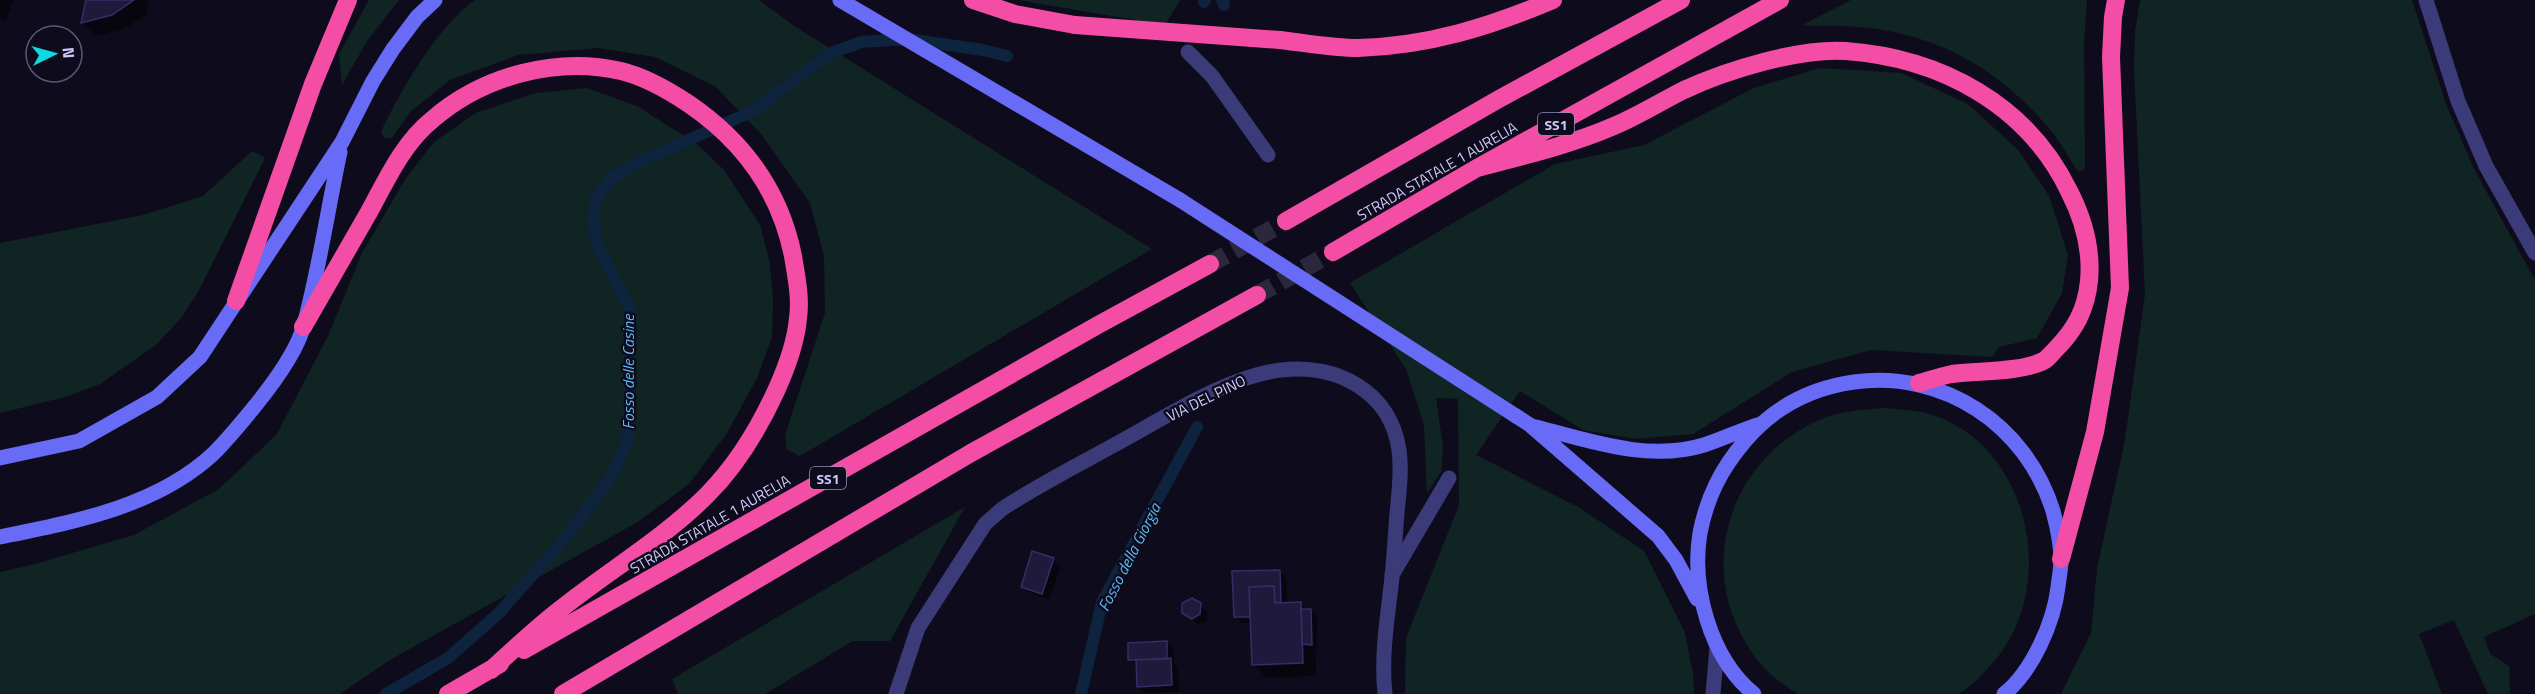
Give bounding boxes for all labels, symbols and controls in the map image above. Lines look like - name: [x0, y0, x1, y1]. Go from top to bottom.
- north arrow: [24, 24, 84, 84]
- text: N: [57, 46, 81, 59]
- road number: SS1: [1538, 113, 1574, 135]
- street label: STRADA STATALE 1 AURELIA: [1353, 116, 1522, 226]
- water label: Fosso delle Casine: [616, 313, 640, 430]
- street label: VIA DEL PINO: [1162, 369, 1250, 427]
- road number: SS1: [810, 467, 846, 489]
- street label: STRADA STATALE 1 AURELIA: [626, 469, 795, 579]
- water label: Fosso della Giorgia: [1091, 498, 1167, 615]

